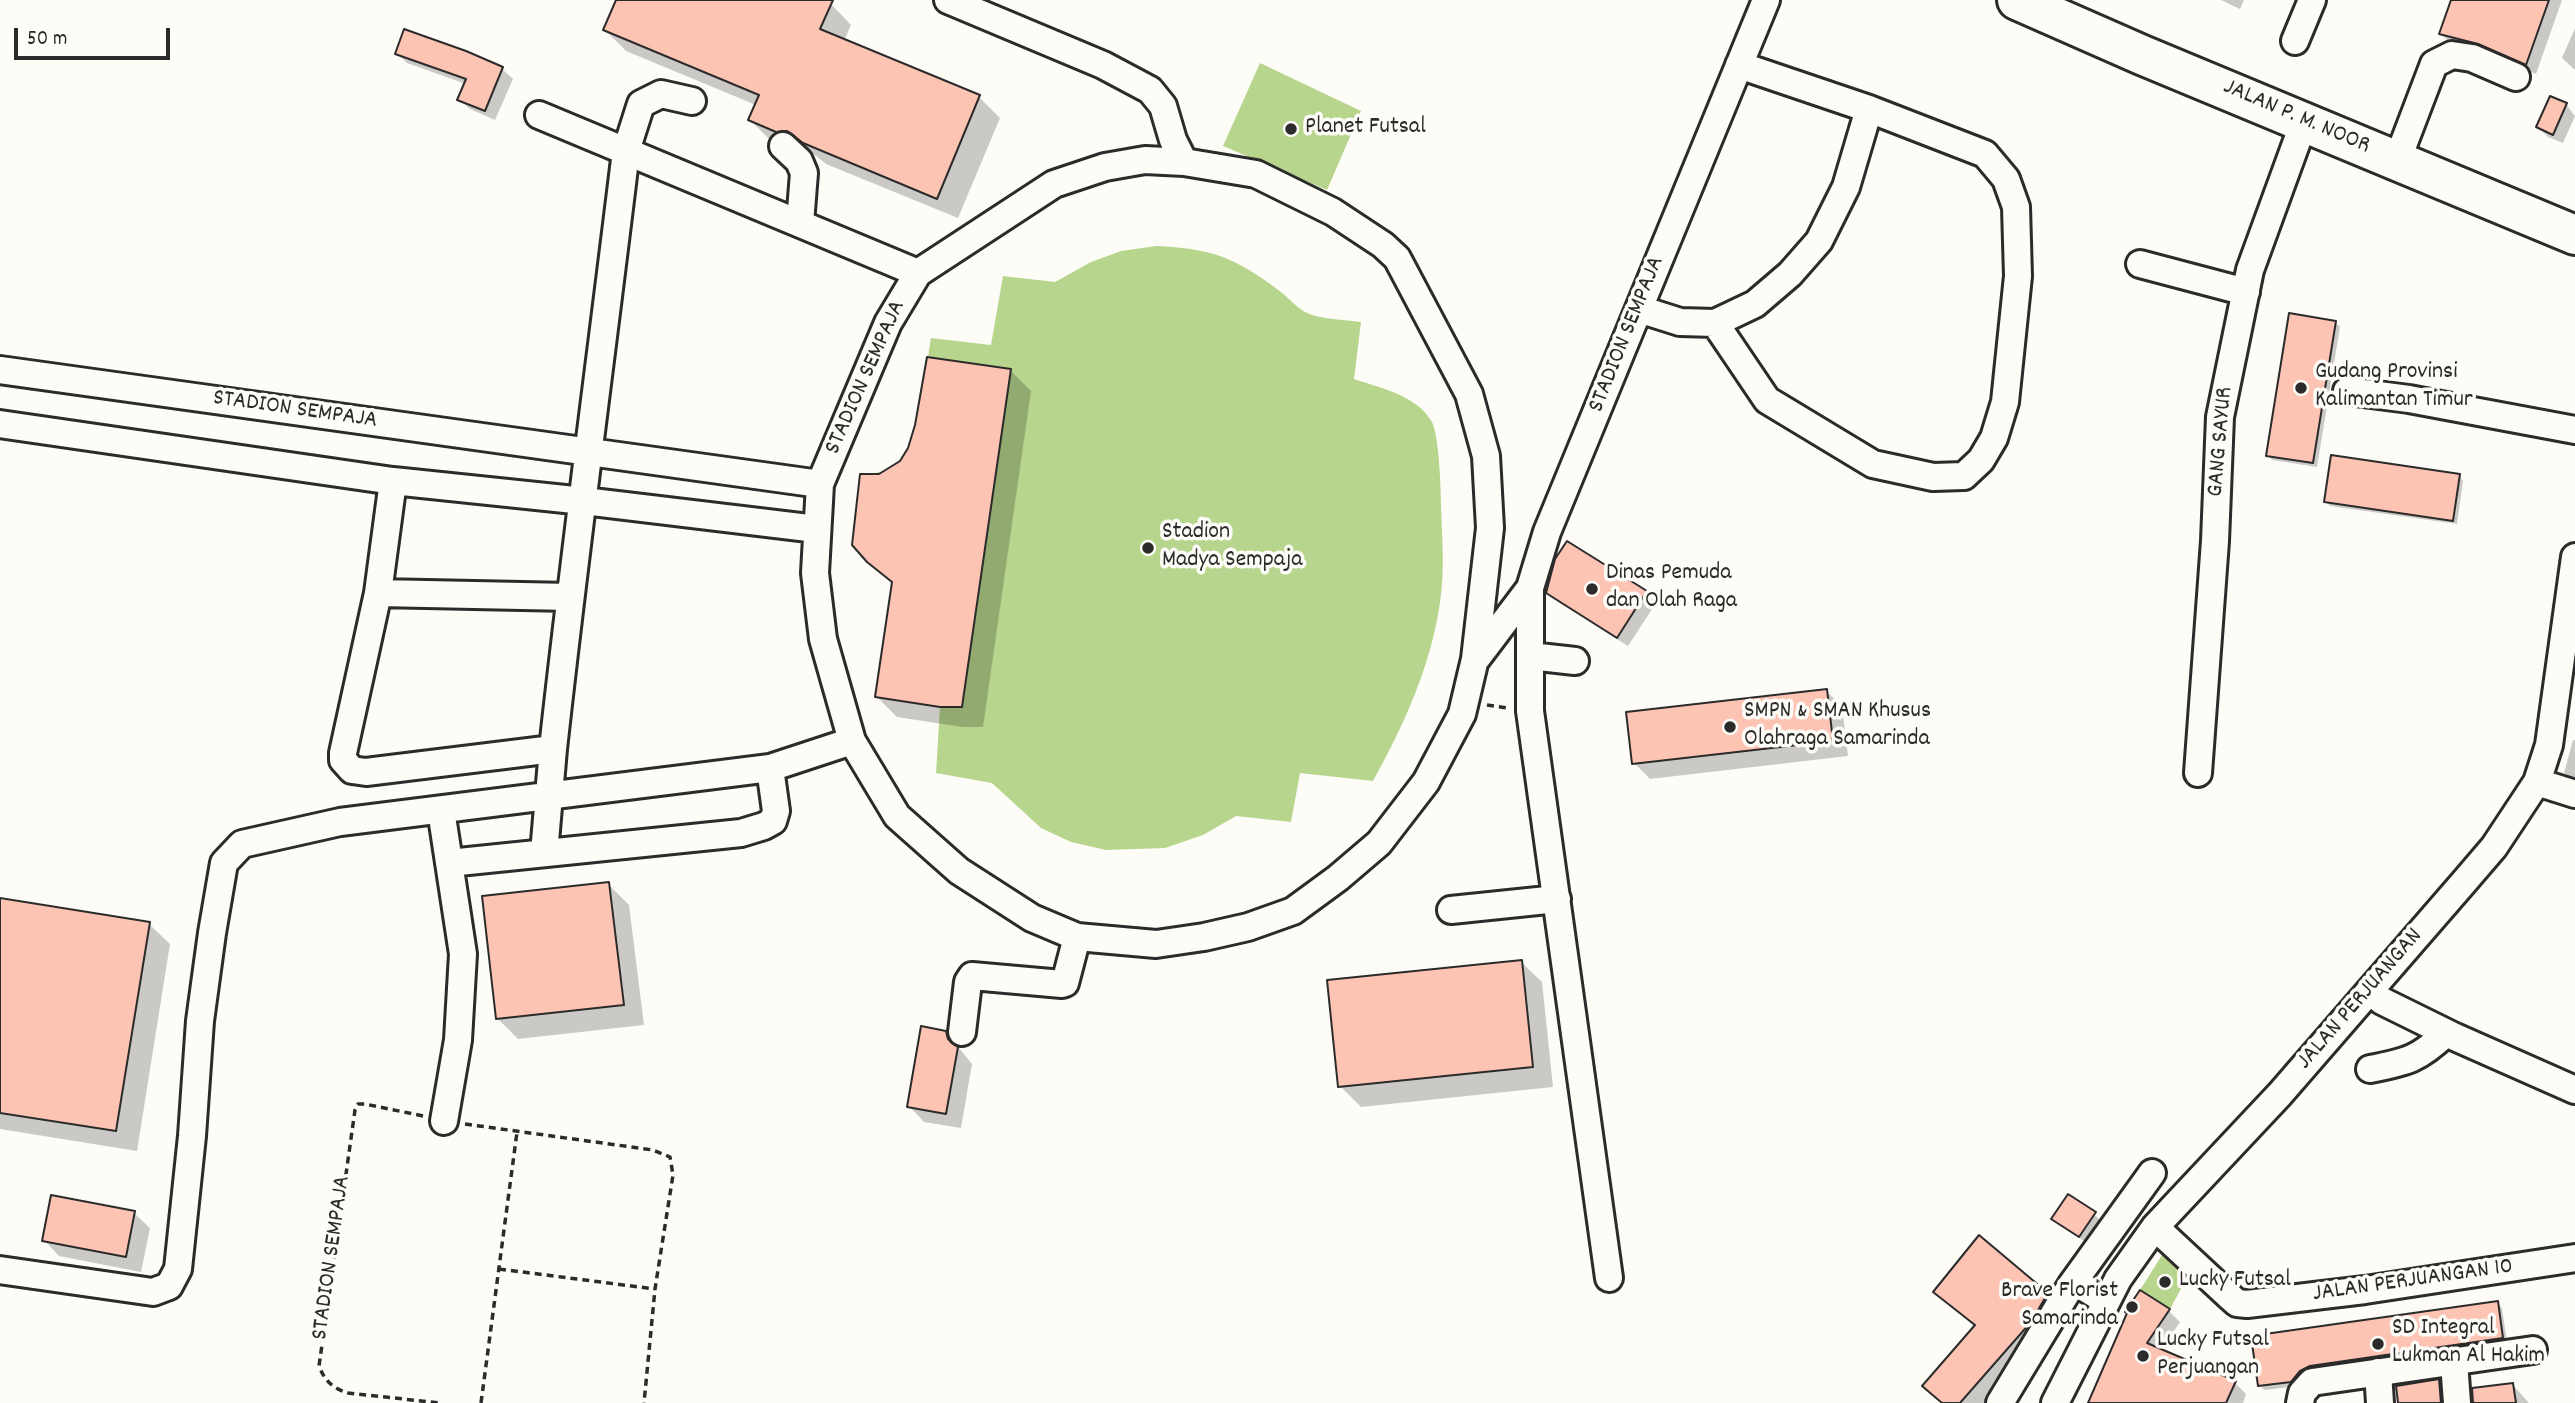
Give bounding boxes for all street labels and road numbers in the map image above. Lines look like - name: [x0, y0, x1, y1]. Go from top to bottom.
- street label: JALAN P. M. NOOR: [2218, 74, 2374, 162]
- street label: STADION SEMPAJA: [1584, 253, 1672, 417]
- street label: STADION SEMPAJA: [820, 296, 914, 460]
- street label: STADION SEMPAJA: [211, 385, 379, 437]
- street label: GANG SAYUR: [2203, 386, 2241, 498]
- street label: JALAN PERJUANGAN: [2292, 923, 2430, 1077]
- street label: STADION SEMPAJA: [307, 1174, 359, 1342]
- street label: JALAN PERJUANGAN 10: [2311, 1254, 2515, 1310]

